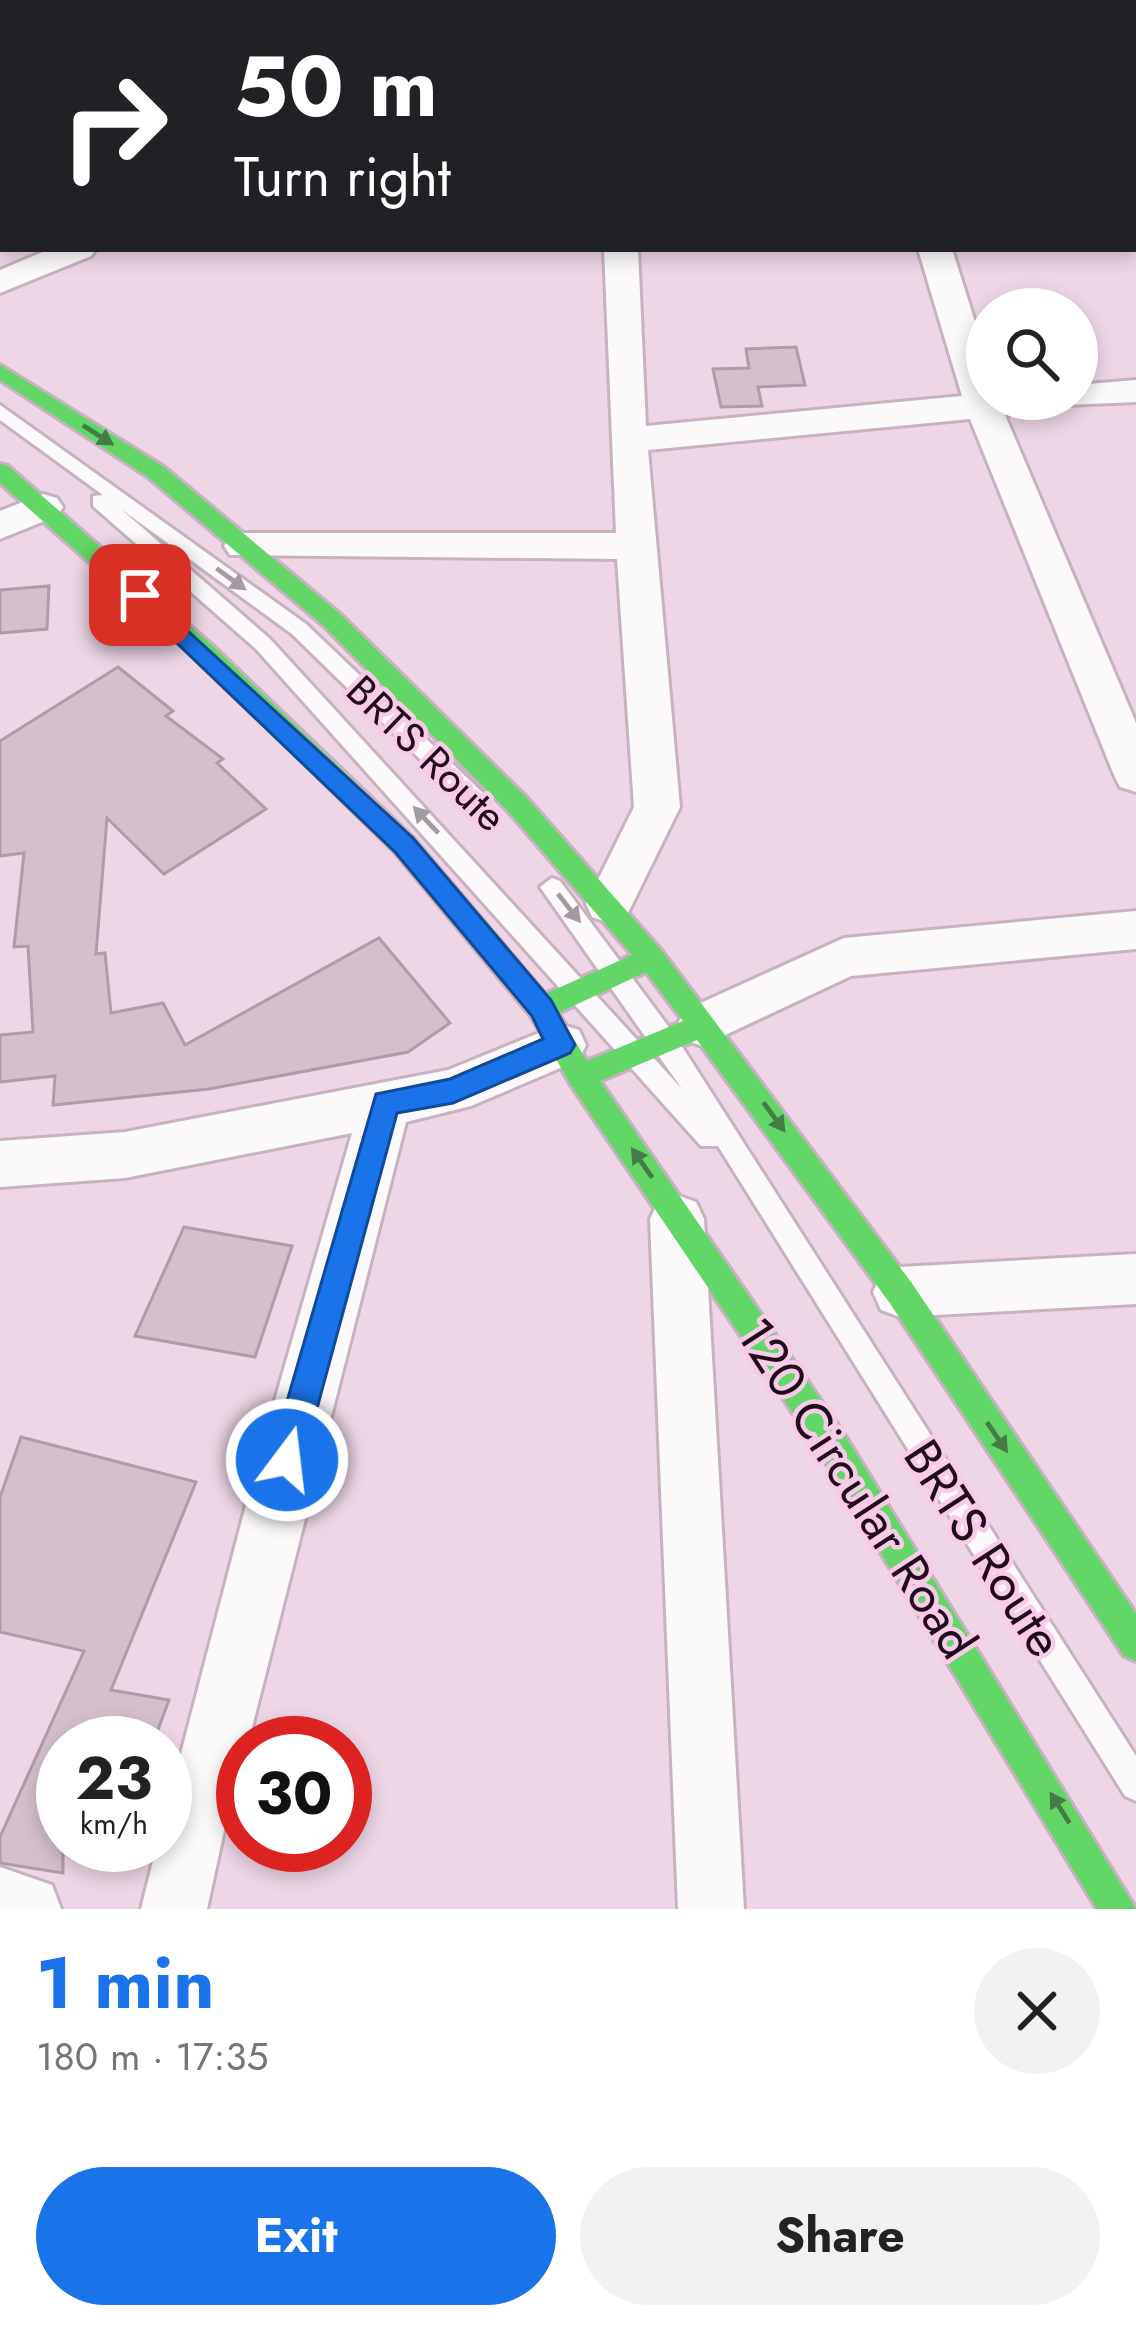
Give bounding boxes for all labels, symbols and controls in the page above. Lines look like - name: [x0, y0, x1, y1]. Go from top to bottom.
- text: 50 m: [234, 26, 438, 148]
- icon: right: [36, 48, 192, 204]
- text: Turn right: [234, 138, 451, 216]
- map controls: [966, 288, 1098, 420]
- button: search: [966, 288, 1098, 420]
- one-way arrow: [82, 423, 115, 445]
- pin: [89, 544, 191, 646]
- icon: arrive: [107, 562, 173, 628]
- one-way arrow: [215, 566, 247, 590]
- street label: BRTS Route: [333, 661, 521, 846]
- one-way arrow: [412, 806, 440, 835]
- one-way arrow: [556, 893, 581, 924]
- one-way arrow: [761, 1101, 785, 1133]
- one-way arrow: [631, 1147, 654, 1179]
- street label: 120 Circular Road: [719, 1303, 995, 1673]
- position arrow: [224, 1397, 350, 1523]
- one-way arrow: [985, 1420, 1008, 1453]
- street label: BRTS Route: [886, 1425, 1082, 1671]
- speed limit sign: 30: [216, 1716, 372, 1872]
- text: 23: [76, 1735, 152, 1822]
- one-way arrow: [1050, 1791, 1072, 1824]
- text: km/h: [80, 1802, 148, 1845]
- text: 1 min: [36, 1931, 215, 2035]
- button: close: [974, 1948, 1100, 2074]
- text: 180 m · 17:35: [36, 2028, 268, 2085]
- button: Exit: [36, 2167, 556, 2305]
- button: Share: [580, 2167, 1100, 2305]

